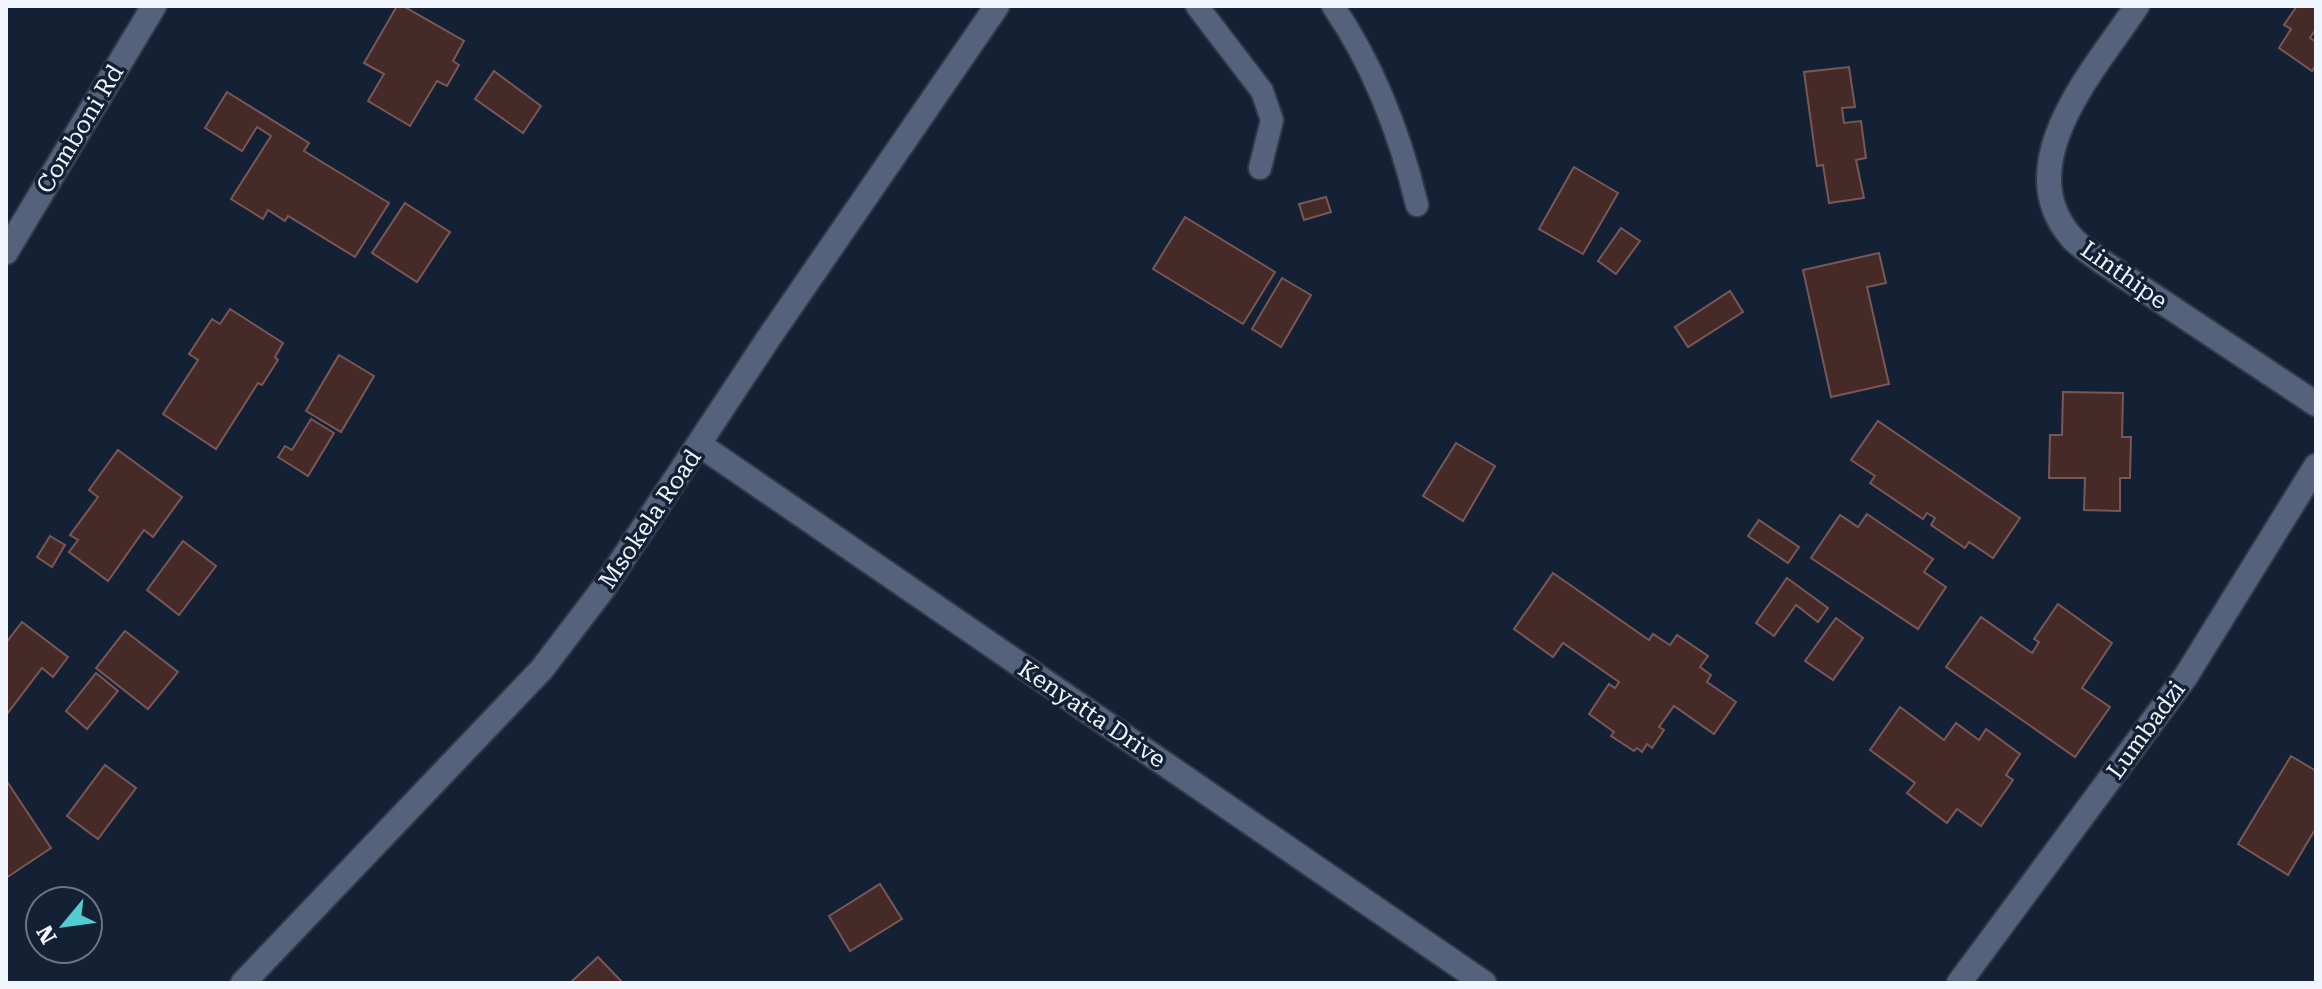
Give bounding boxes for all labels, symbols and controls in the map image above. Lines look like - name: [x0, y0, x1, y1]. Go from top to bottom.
- street label: Comboni Rd: [31, 60, 129, 198]
- street label: Linthipe: [2075, 235, 2173, 315]
- street label: Msokela Road: [593, 444, 707, 594]
- street label: Kenyatta Drive: [1013, 654, 1171, 774]
- street label: Lumbadzi: [2101, 676, 2191, 784]
- north arrow: [24, 885, 104, 965]
- text: N: [32, 921, 62, 948]

